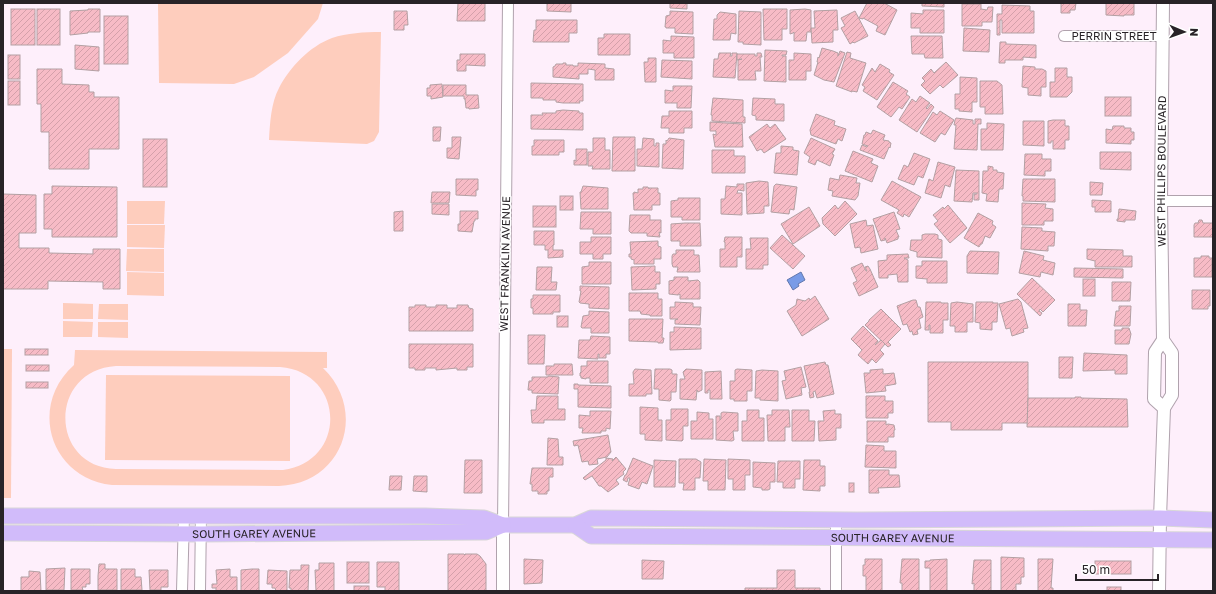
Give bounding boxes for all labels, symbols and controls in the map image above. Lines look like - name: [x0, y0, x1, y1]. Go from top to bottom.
- north arrow: [1164, 12, 1204, 52]
- text: N: [1188, 28, 1201, 37]
- street label: PERRIN STREET: [1071, 29, 1157, 42]
- street label: WEST PHILLIPS BOULEVARD: [1154, 95, 1168, 247]
- street label: WEST FRANKLIN AVENUE: [497, 196, 512, 332]
- street label: SOUTH GAREY AVENUE: [192, 526, 316, 540]
- street label: SOUTH GAREY AVENUE: [831, 531, 955, 544]
- scale bar: [1076, 556, 1158, 582]
- text: 50 m: [1082, 562, 1110, 577]

